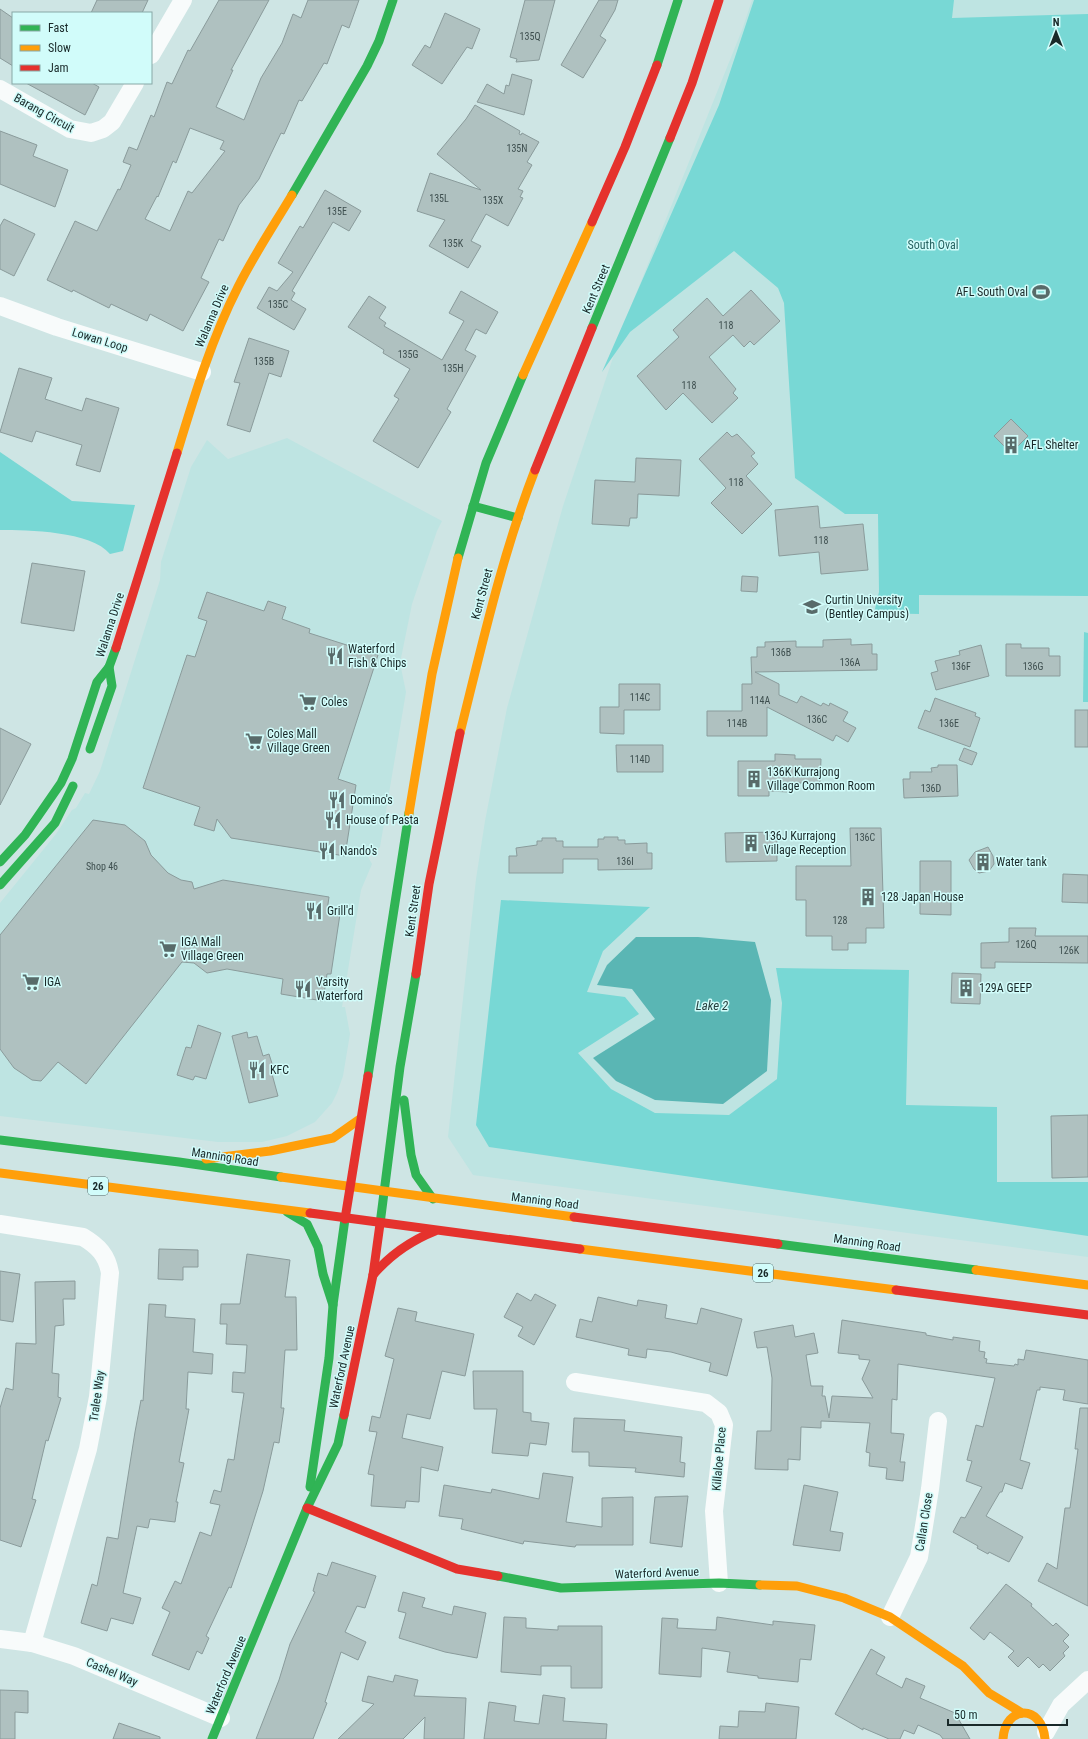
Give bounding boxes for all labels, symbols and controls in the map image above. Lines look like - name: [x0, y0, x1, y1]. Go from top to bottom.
- legend: [12, 12, 152, 84]
- north arrow: [1036, 12, 1076, 52]
- text: N: [1053, 16, 1060, 29]
- text: Fast: [48, 21, 69, 35]
- house number: 135Q: [520, 31, 540, 42]
- text: Slow: [48, 41, 71, 55]
- text: Jam: [48, 61, 69, 75]
- street label: Barang Circuit: [11, 91, 77, 136]
- house number: 135N: [506, 143, 528, 154]
- house number: 135L: [429, 193, 449, 204]
- house number: 135X: [483, 195, 504, 206]
- house number: 135E: [327, 206, 347, 217]
- house number: 135K: [443, 238, 464, 249]
- park label: South Oval: [908, 238, 958, 252]
- street label: Kent Street: [579, 262, 613, 316]
- street label: Walanna Drive: [192, 282, 232, 350]
- sports icon: AFL South Oval: [1031, 282, 1051, 302]
- place label: AFL South Oval: [956, 285, 1028, 299]
- house number: 135C: [268, 299, 289, 310]
- house number: 118: [719, 320, 733, 331]
- street label: Lowan Loop: [70, 325, 130, 355]
- house number: 135G: [398, 349, 418, 360]
- house number: 135B: [254, 356, 274, 367]
- house number: 135H: [442, 363, 464, 374]
- house number: 118: [682, 380, 696, 391]
- building icon: AFL Shelter: [1001, 435, 1021, 455]
- place label: AFL Shelter: [1024, 438, 1079, 452]
- house number: 118: [729, 477, 743, 488]
- house number: 118: [814, 535, 828, 546]
- street label: Kent Street: [468, 567, 496, 621]
- street label: Walanna Drive: [93, 590, 127, 659]
- place label: Curtin University (Bentley Campus): [825, 593, 909, 621]
- school or university icon: Curtin University (Bentley Campus): [802, 597, 822, 617]
- place label: Waterford Fish & Chips: [348, 642, 407, 670]
- restaurant icon: Waterford Fish & Chips: [325, 646, 345, 666]
- house number: 136B: [771, 647, 791, 658]
- house number: 136A: [840, 657, 861, 668]
- house number: 136F: [951, 661, 971, 672]
- house number: 136G: [1023, 661, 1043, 672]
- supermarket icon: Coles: [298, 692, 318, 712]
- house number: 114C: [630, 692, 651, 703]
- place label: Coles: [321, 695, 348, 709]
- house number: 114A: [750, 695, 771, 706]
- house number: 136C: [807, 714, 828, 725]
- house number: 114B: [727, 718, 747, 729]
- house number: 136E: [939, 718, 959, 729]
- place label: Coles Mall Village Green: [267, 727, 330, 755]
- supermarket icon: Coles Mall Village Green: [244, 731, 264, 751]
- house number: 114D: [630, 754, 651, 765]
- place label: 136K Kurrajong Village Common Room: [767, 765, 875, 793]
- building icon: 136K Kurrajong Village Common Room: [744, 769, 764, 789]
- house number: 136D: [921, 783, 942, 794]
- restaurant icon: Domino's: [327, 790, 347, 810]
- place label: Domino's: [350, 793, 393, 807]
- restaurant icon: House of Pasta: [323, 810, 343, 830]
- place label: House of Pasta: [346, 813, 419, 827]
- place label: 136J Kurrajong Village Reception: [764, 829, 846, 857]
- house number: 136C: [855, 832, 876, 843]
- building icon: 136J Kurrajong Village Reception: [741, 833, 761, 853]
- restaurant icon: Nando's: [317, 841, 337, 861]
- place label: Nando's: [340, 844, 377, 858]
- building icon: Water tank: [973, 852, 993, 872]
- place label: Water tank: [996, 855, 1047, 869]
- house number: 136I: [616, 856, 634, 867]
- house number: Shop 46: [86, 861, 118, 872]
- street label: Kent Street: [402, 884, 424, 938]
- building icon: 128 Japan House: [858, 887, 878, 907]
- place label: 128 Japan House: [881, 890, 964, 904]
- restaurant icon: Grill'd: [304, 901, 324, 921]
- place label: Grill'd: [327, 904, 354, 918]
- house number: 128: [833, 915, 847, 926]
- place label: IGA Mall Village Green: [181, 935, 244, 963]
- supermarket icon: IGA Mall Village Green: [158, 939, 178, 959]
- house number: 126Q: [1016, 939, 1036, 950]
- house number: 126K: [1059, 945, 1080, 956]
- supermarket icon: IGA: [21, 972, 41, 992]
- place label: IGA: [44, 975, 61, 989]
- place label: Varsity Waterford: [316, 975, 363, 1003]
- building icon: 129A GEEP: [956, 978, 976, 998]
- restaurant icon: Varsity Waterford: [293, 979, 313, 999]
- place label: 129A GEEP: [979, 981, 1032, 995]
- water label: Lake 2: [696, 998, 728, 1013]
- restaurant icon: KFC: [247, 1060, 267, 1080]
- place label: KFC: [270, 1063, 289, 1077]
- street label: Manning Road: [190, 1145, 260, 1169]
- road number: 26: [88, 1177, 108, 1195]
- street label: Manning Road: [511, 1190, 580, 1212]
- street label: Manning Road: [832, 1231, 902, 1255]
- road number: 26: [753, 1264, 773, 1282]
- street label: Waterford Avenue: [326, 1324, 358, 1410]
- street label: Tralee Way: [86, 1370, 108, 1422]
- street label: Killaloe Place: [709, 1426, 729, 1492]
- street label: Callan Close: [912, 1491, 936, 1552]
- street label: Waterford Avenue: [615, 1565, 700, 1581]
- street label: Waterford Avenue: [203, 1633, 249, 1717]
- street label: Cashel Way: [84, 1655, 140, 1689]
- scale bar: [948, 1701, 1067, 1727]
- text: 50 m: [954, 1708, 978, 1722]

